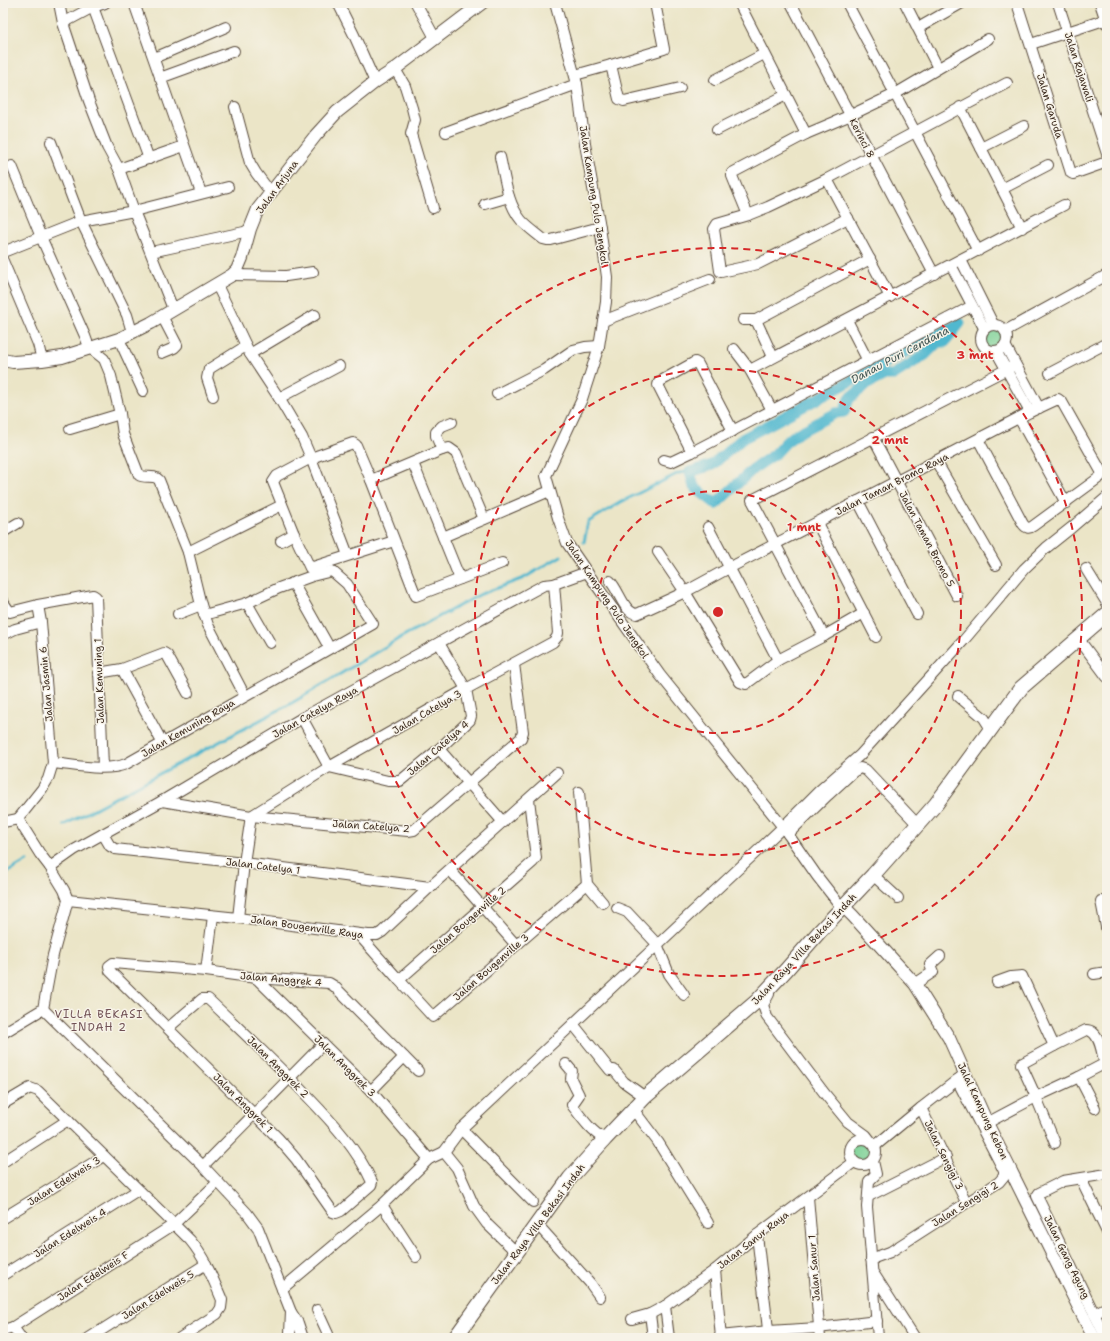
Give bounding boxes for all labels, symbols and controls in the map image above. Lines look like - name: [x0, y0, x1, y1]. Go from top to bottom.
- street label: Jalan Rajawali: [1062, 30, 1096, 104]
- street label: Jalan Garuda: [1034, 72, 1066, 141]
- street label: Kerinci 8: [847, 116, 877, 160]
- street label: Jalan Kampung Pulo Jengkol: [577, 125, 611, 265]
- street label: Jalan Arjuna: [253, 157, 301, 216]
- water label: Danau Puri Cendana: [848, 323, 952, 387]
- text: 3 mnt: [956, 347, 994, 363]
- text: 2 mnt: [871, 432, 909, 448]
- street label: Jalan Taman Bromo Raya: [833, 449, 951, 518]
- street label: Jalan Taman Bromo 5: [896, 489, 958, 589]
- text: 1 mnt: [787, 519, 821, 535]
- street label: Jalan Kampung Pulo Jengkol: [562, 537, 652, 661]
- centre of rings: [711, 605, 725, 619]
- street label: Jalan Kemuning 1: [91, 638, 107, 724]
- street label: Jalan Jasmin 6: [36, 646, 56, 722]
- street label: Jalan Catelya Raya: [270, 683, 360, 741]
- street label: Jalan Catelya 3: [390, 687, 464, 737]
- street label: Jalan Kemuning Raya: [139, 696, 238, 760]
- street label: Jalan Catelya 4: [404, 718, 472, 778]
- street label: Jalan Catelya 2: [332, 817, 410, 835]
- street label: Jalan Catelya 1: [225, 855, 301, 877]
- street label: Jalan Bougenville 2: [427, 884, 509, 956]
- street label: Jalan Raya Villa Bekasi Indah: [749, 890, 859, 1008]
- street label: Jalan Bougenville Raya: [250, 913, 365, 941]
- street label: Jalan Bougenville 3: [450, 931, 532, 1003]
- street label: Jalan Anggrek 4: [240, 969, 322, 989]
- district label: VILLA BEKASI INDAH 2: [55, 1007, 143, 1035]
- street label: Jalan Anggrek 3: [311, 1032, 379, 1100]
- street label: Jalan Anggrek 2: [244, 1033, 312, 1101]
- street label: Jalal Kampung Kebon: [955, 1061, 1011, 1161]
- street label: Jalan Anggrek 1: [210, 1070, 276, 1136]
- street label: Jalan Sengigi 3: [922, 1118, 966, 1192]
- street label: Jalan Edelweis 3: [25, 1153, 103, 1209]
- street label: Jalan Raya Villa Bekasi Indah: [488, 1161, 588, 1287]
- street label: Jalan Sengigi 2: [929, 1178, 1001, 1230]
- street label: Jalan Edelweis 4: [31, 1205, 109, 1261]
- street label: Jalan Sanur Raya: [715, 1208, 792, 1272]
- street label: Jalan Gang Agung: [1041, 1213, 1093, 1301]
- street label: Jalan Sanur 1: [805, 1234, 823, 1302]
- street label: Jalan Edelweis F: [55, 1248, 131, 1304]
- street label: Jalan Edelweis 5: [120, 1268, 196, 1322]

